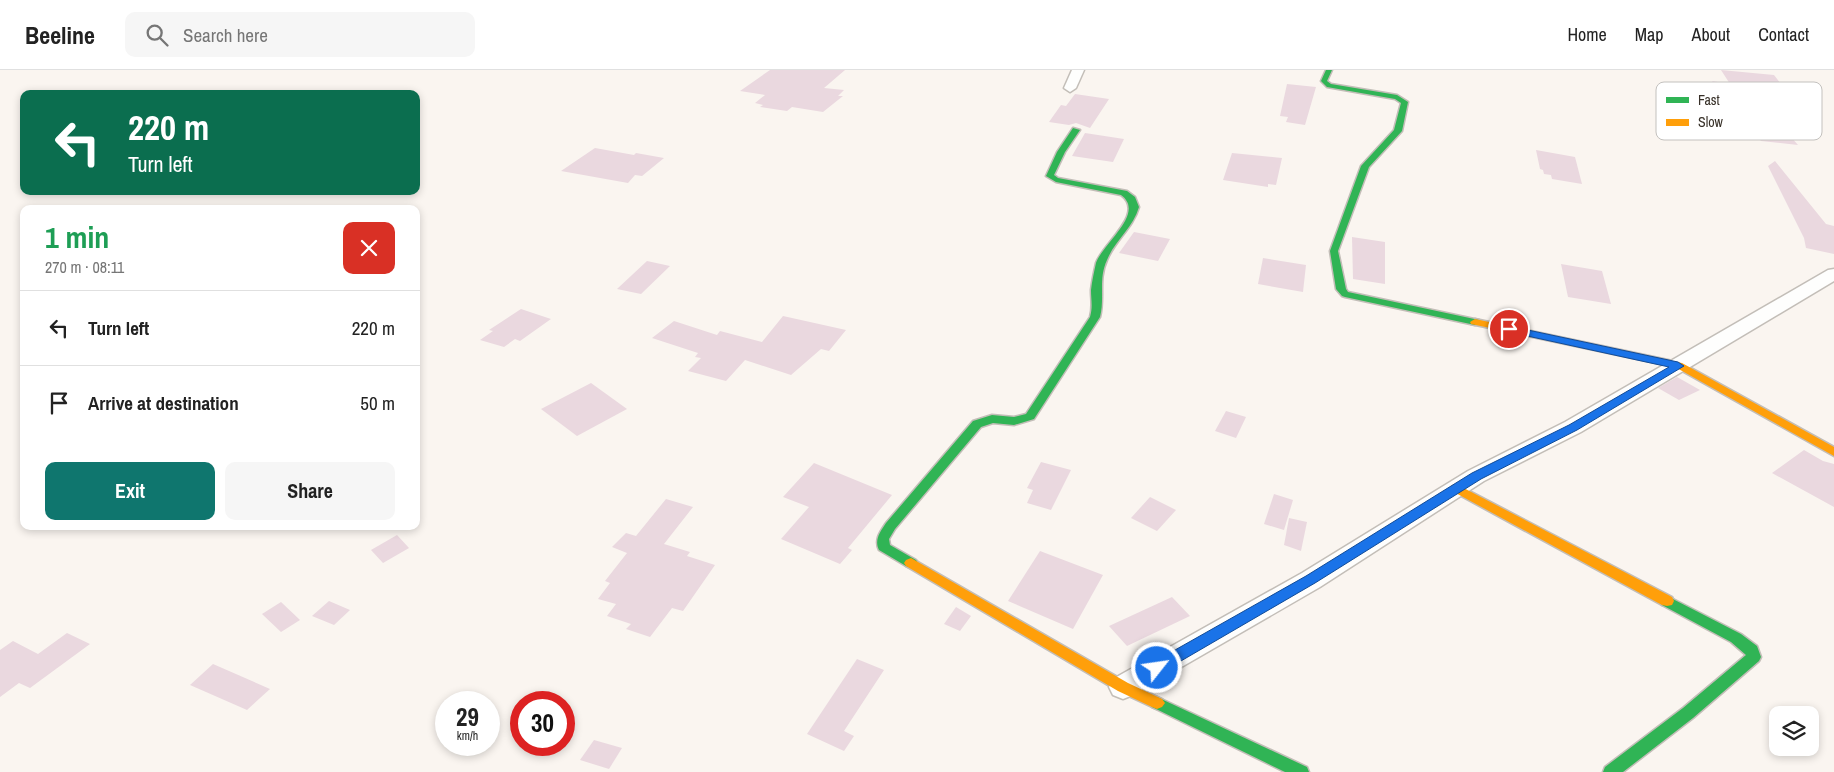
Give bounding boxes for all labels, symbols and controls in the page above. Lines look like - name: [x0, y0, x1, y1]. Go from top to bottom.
- search box: [125, 12, 475, 57]
- text: Beeline: [25, 19, 95, 51]
- icon: search: [143, 21, 171, 49]
- text: Search here: [183, 22, 268, 48]
- text: Home: [1567, 22, 1607, 47]
- text: Map: [1635, 22, 1664, 47]
- text: About: [1692, 22, 1730, 47]
- text: Contact: [1758, 22, 1809, 47]
- legend: [1656, 82, 1822, 140]
- text: Fast: [1698, 91, 1720, 109]
- text: 220 m: [128, 104, 209, 151]
- icon: left: [45, 110, 110, 175]
- text: Slow: [1698, 113, 1724, 131]
- text: Turn left: [128, 149, 193, 179]
- text: 1 min: [45, 217, 109, 257]
- button: close: [343, 222, 395, 274]
- text: 270 m · 08:11: [45, 256, 124, 278]
- pin: [1488, 308, 1530, 350]
- icon: left: [45, 314, 73, 342]
- text: Turn left: [88, 315, 149, 341]
- text: 220 m: [352, 315, 395, 341]
- icon: arrive: [1495, 315, 1523, 343]
- icon: arrive: [45, 389, 73, 417]
- text: Arrive at destination: [88, 390, 239, 416]
- text: 50 m: [360, 390, 395, 416]
- button: Exit: [45, 462, 215, 520]
- button: Share: [225, 462, 395, 520]
- position arrow: [1130, 641, 1182, 693]
- speed limit sign: 30: [510, 691, 575, 756]
- text: 29: [456, 700, 479, 734]
- map controls: [1769, 706, 1819, 756]
- button: layers: [1769, 706, 1819, 756]
- text: km/h: [457, 728, 478, 744]

